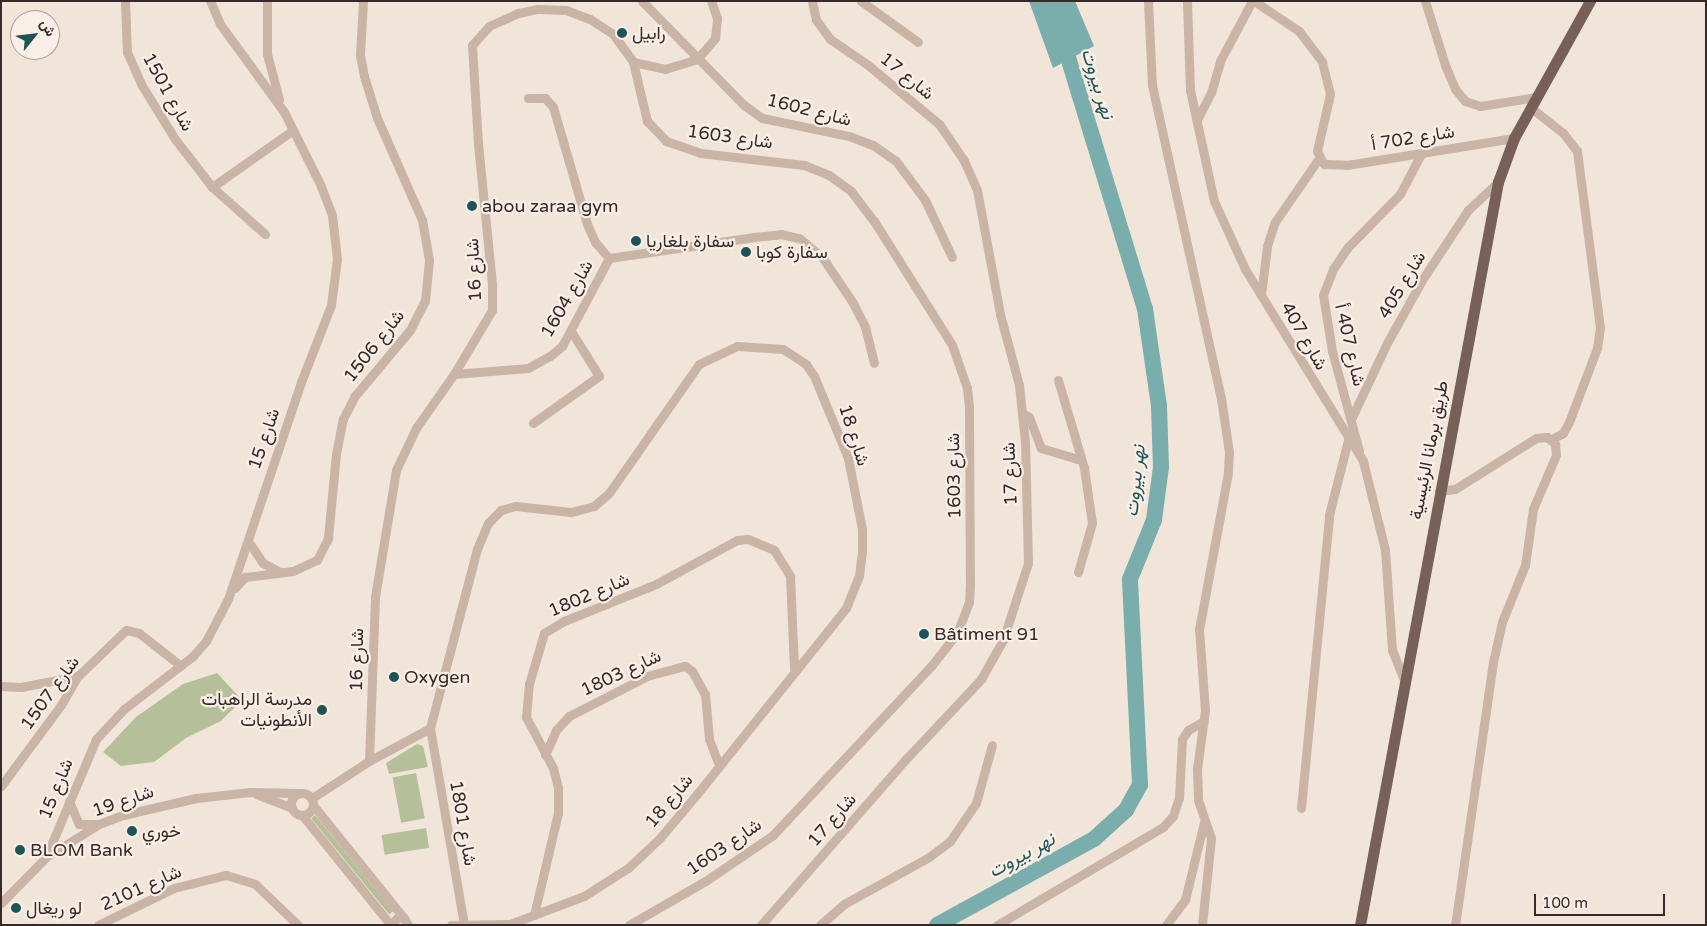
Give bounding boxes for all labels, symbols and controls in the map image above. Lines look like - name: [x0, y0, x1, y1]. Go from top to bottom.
- north arrow: [10, 10, 60, 60]
- text: ش: [36, 16, 59, 39]
- place label: رابيل: [632, 22, 666, 44]
- marker: رابيل: [616, 27, 628, 39]
- water label: نهر بيروت: [1076, 46, 1118, 122]
- street label: شارع 17: [876, 48, 938, 104]
- street label: شارع 1501: [138, 49, 198, 135]
- street label: شارع 1602: [765, 89, 853, 131]
- street label: شارع 1603: [686, 120, 774, 154]
- street label: شارع 702 أ: [1370, 121, 1456, 155]
- place label: abou zaraa gym: [482, 195, 618, 217]
- marker: abou zaraa gym: [466, 200, 478, 212]
- place label: سفارة بلغاريا: [646, 230, 734, 252]
- marker: سفارة بلغاريا: [630, 235, 642, 247]
- street label: شارع 16: [462, 238, 486, 302]
- place label: سفارة كوبا: [756, 241, 828, 263]
- marker: سفارة كوبا: [740, 246, 752, 258]
- street label: شارع 405: [1373, 247, 1431, 323]
- street label: شارع 1604: [536, 256, 598, 342]
- street label: شارع 407: [1276, 298, 1332, 374]
- street label: شارع 407 أ: [1330, 302, 1370, 388]
- street label: شارع 1506: [339, 305, 409, 387]
- street label: طريق برمانا الرئيسية: [1405, 379, 1453, 521]
- street label: شارع 18: [834, 401, 874, 469]
- street label: شارع 15: [243, 405, 285, 473]
- street label: شارع 1603: [942, 433, 966, 519]
- street label: شارع 17: [998, 442, 1022, 506]
- water label: نهر بيروت: [1121, 444, 1151, 518]
- street label: شارع 1802: [545, 568, 633, 622]
- place label: Bâtiment 91: [934, 623, 1039, 645]
- street label: شارع 16: [346, 628, 368, 692]
- marker: Bâtiment 91: [918, 628, 930, 640]
- street label: شارع 1803: [577, 645, 665, 701]
- street label: شارع 1507: [16, 652, 84, 734]
- place label: Oxygen: [404, 666, 470, 688]
- marker: Oxygen: [388, 671, 400, 683]
- place label: مدرسة الراهبات الأنطونيات: [201, 689, 312, 732]
- marker: مدرسة الراهبات الأنطونيات: [316, 704, 328, 716]
- street label: شارع 15: [34, 756, 78, 822]
- street label: شارع 18: [640, 770, 698, 832]
- street label: شارع 1801: [445, 779, 481, 867]
- street label: شارع 19: [89, 780, 157, 822]
- street label: شارع 17: [803, 789, 861, 851]
- street label: شارع 1603: [682, 814, 766, 880]
- place label: خوري: [142, 820, 181, 842]
- marker: خوري: [126, 825, 138, 837]
- water label: نهر بيروت: [985, 828, 1059, 884]
- place label: BLOM Bank: [30, 839, 133, 861]
- marker: BLOM Bank: [14, 844, 26, 856]
- street label: شارع 2101: [97, 861, 185, 915]
- scale bar: [1537, 884, 1668, 916]
- text: 100 m: [1542, 894, 1588, 912]
- place label: لو ريغال: [26, 897, 82, 919]
- marker: لو ريغال: [10, 902, 22, 914]

